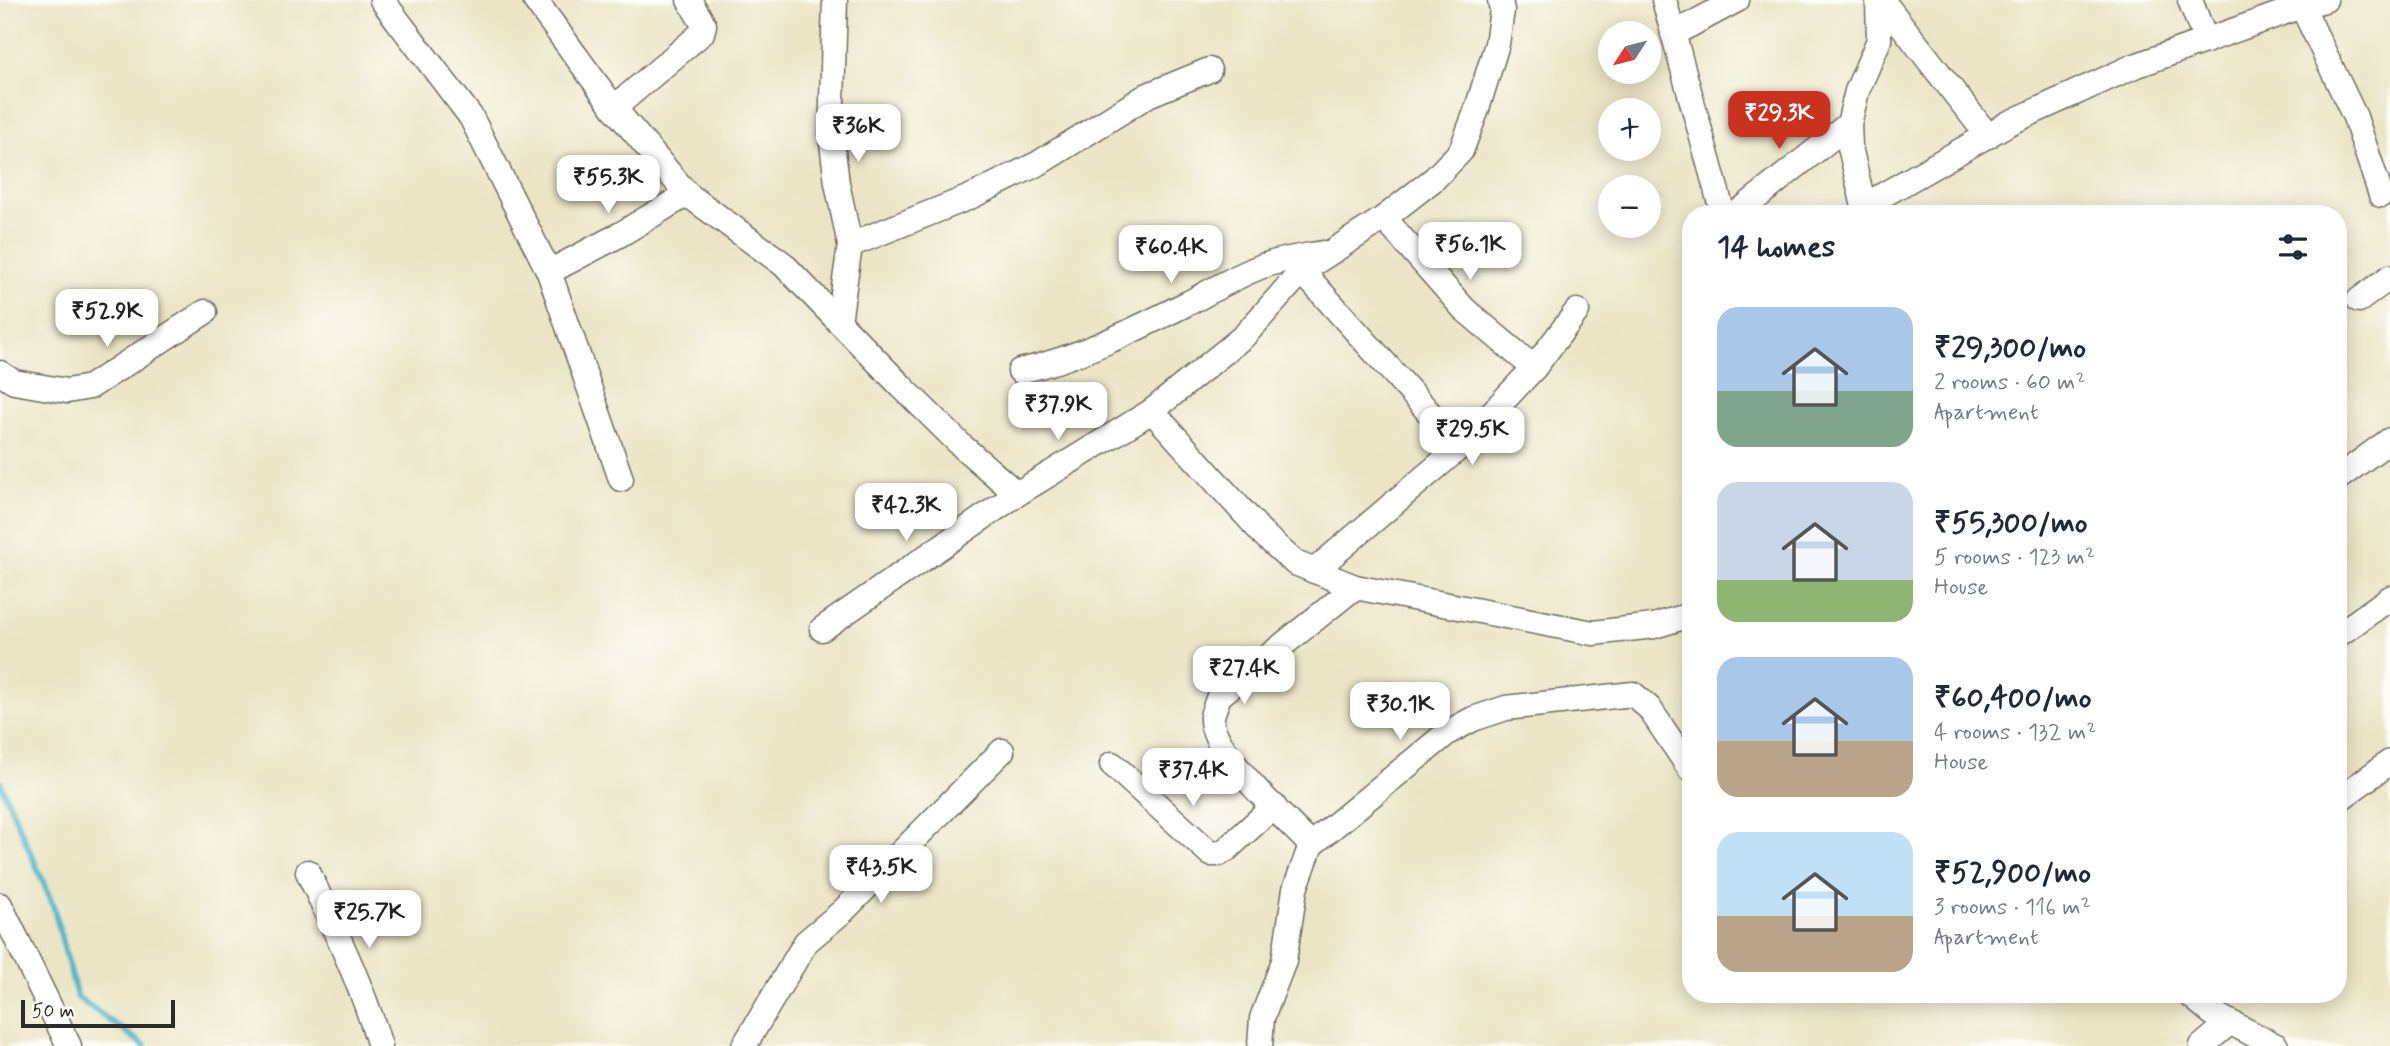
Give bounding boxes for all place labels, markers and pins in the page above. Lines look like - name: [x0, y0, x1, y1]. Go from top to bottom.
- pin: ₹29.3K: [1722, 92, 1836, 151]
- pin: ₹36K: [817, 104, 899, 164]
- pin: ₹55.3K: [551, 156, 665, 215]
- pin: ₹56.1K: [1413, 222, 1527, 282]
- pin: ₹60.4K: [1114, 226, 1228, 285]
- pin: ₹52.9K: [50, 290, 164, 349]
- pin: ₹37.9K: [1001, 382, 1115, 442]
- pin: ₹29.5K: [1415, 407, 1529, 467]
- pin: ₹42.3K: [849, 484, 963, 543]
- pin: ₹27.4K: [1187, 646, 1301, 706]
- pin: ₹30.1K: [1343, 682, 1457, 742]
- pin: ₹37.4K: [1136, 748, 1250, 808]
- pin: ₹43.5K: [824, 846, 938, 905]
- pin: ₹25.7K: [312, 890, 426, 950]

